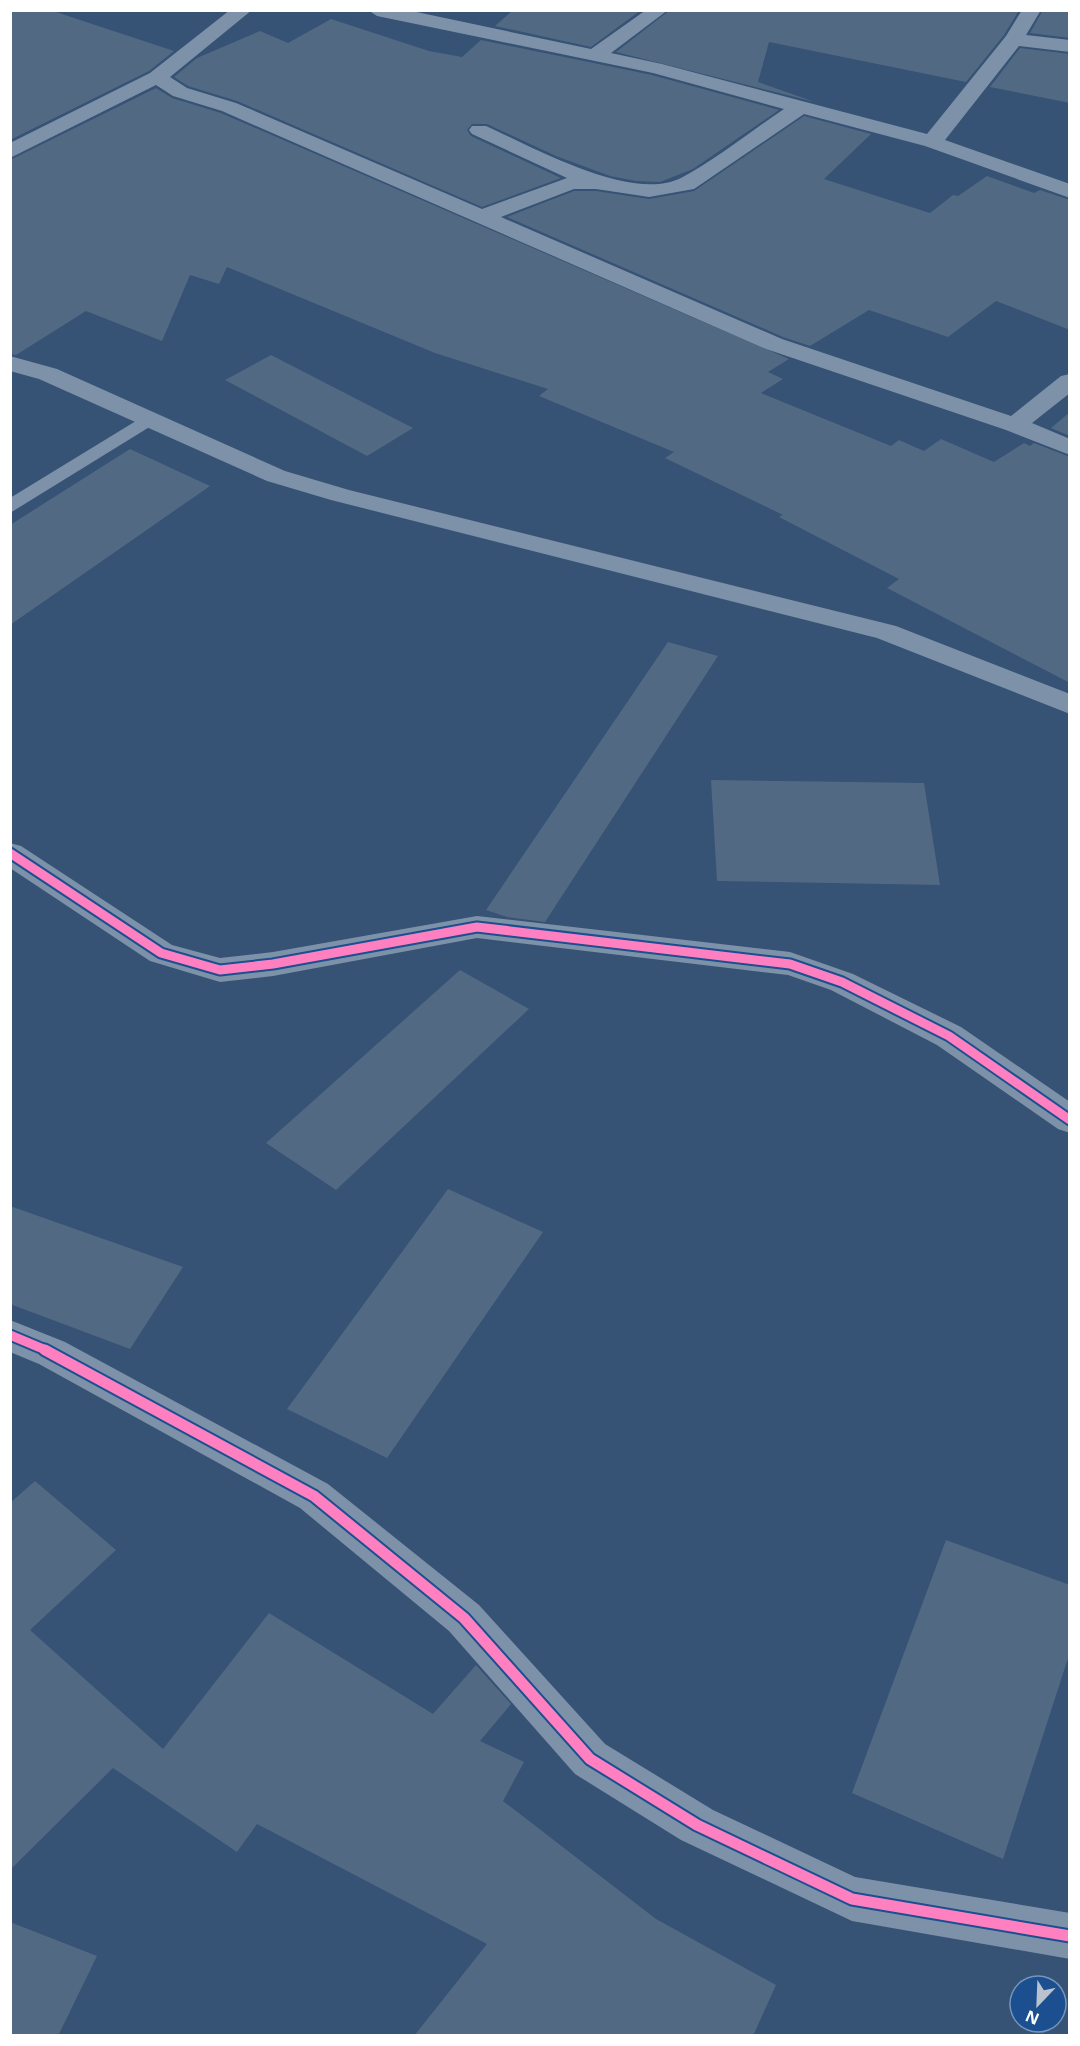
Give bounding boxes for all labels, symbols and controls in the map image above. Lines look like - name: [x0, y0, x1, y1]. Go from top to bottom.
- north arrow: [1008, 1974, 1068, 2034]
- text: N: [1022, 2005, 1042, 2030]

